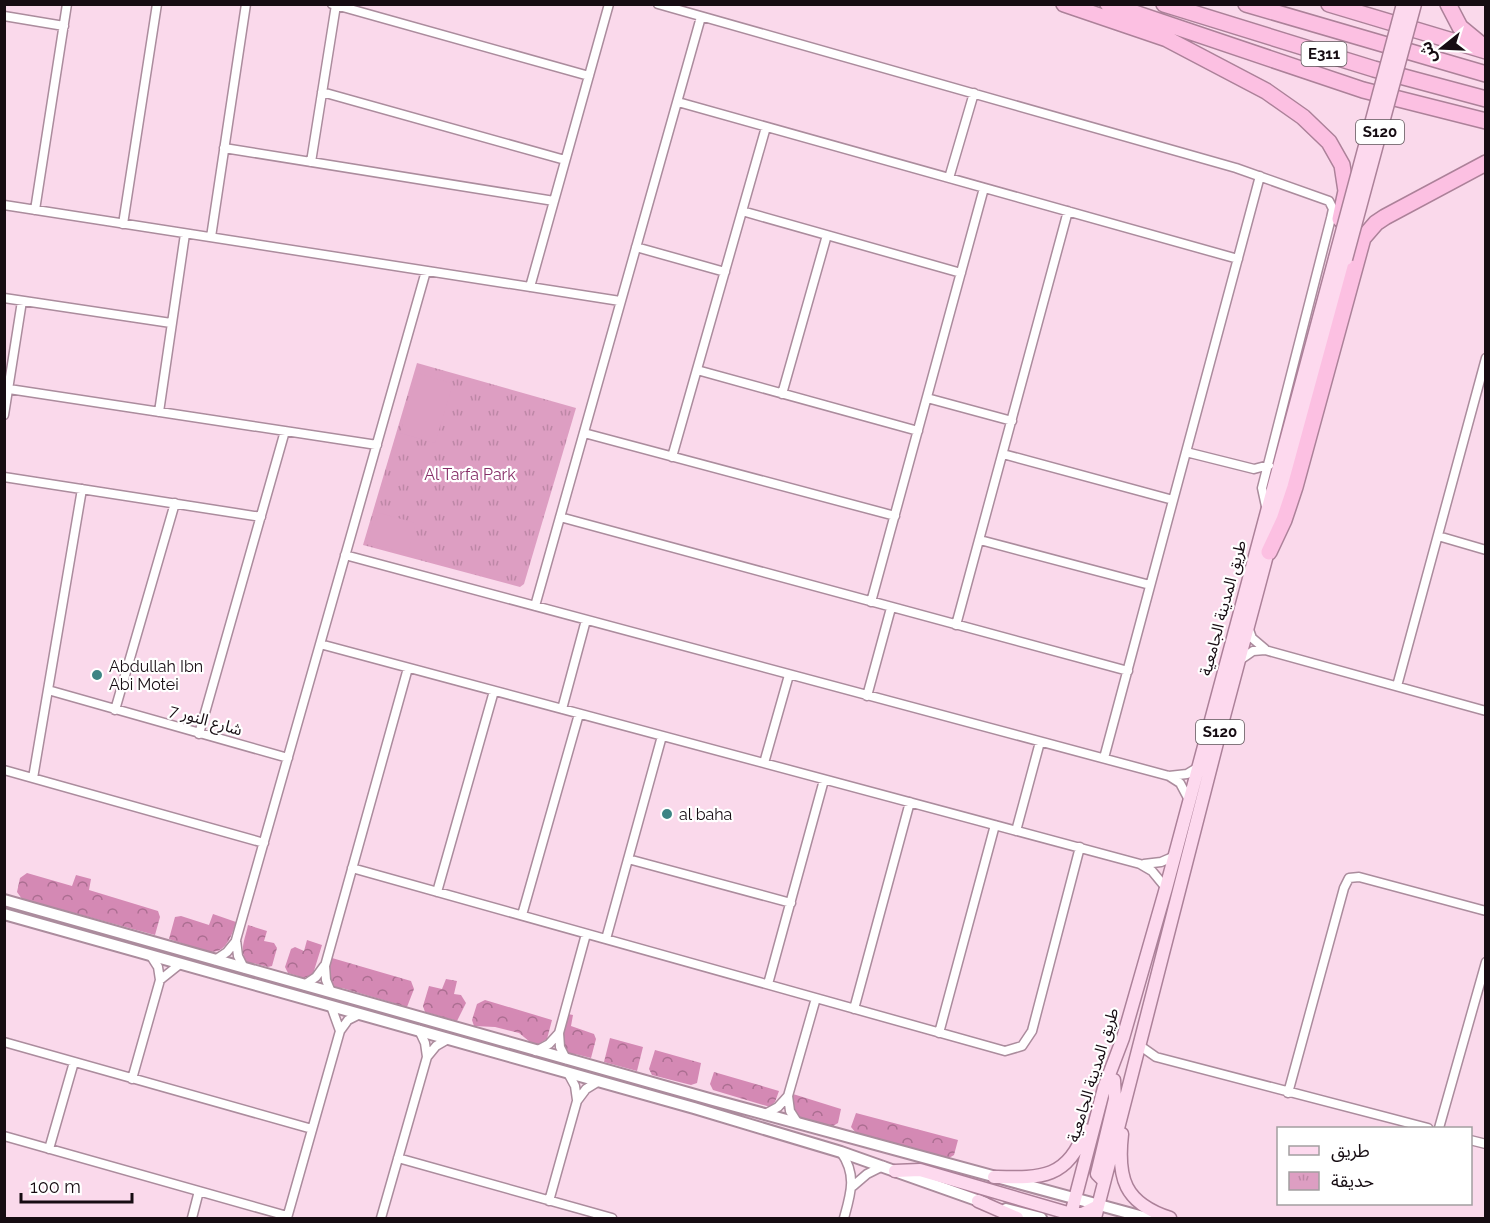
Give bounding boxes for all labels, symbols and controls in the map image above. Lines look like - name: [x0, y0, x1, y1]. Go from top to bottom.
- north arrow: [1412, 18, 1472, 78]
- text: ش: [1416, 39, 1441, 66]
- road number: E311: [1302, 42, 1346, 66]
- road number: S120: [1356, 120, 1404, 144]
- park label: Al Tarfa Park: [424, 465, 516, 484]
- street label: طريق المدينة الجامعية: [1196, 538, 1251, 678]
- place label: Abdullah Ibn Abi Motei: [109, 657, 203, 694]
- marker: Abdullah Ibn Abi Motei: [90, 668, 104, 682]
- street label: شارع النور 7: [167, 701, 245, 742]
- road number: S120: [1196, 720, 1244, 744]
- place label: al baha: [679, 805, 732, 824]
- marker: al baha: [660, 807, 674, 821]
- street label: طريق المدينة الجامعية: [1064, 1005, 1124, 1145]
- legend: [1277, 1127, 1472, 1205]
- text: طريق: [1331, 1140, 1370, 1162]
- scale bar: [21, 1166, 132, 1204]
- text: حديقة: [1331, 1170, 1374, 1191]
- text: 100 m: [30, 1176, 81, 1197]

